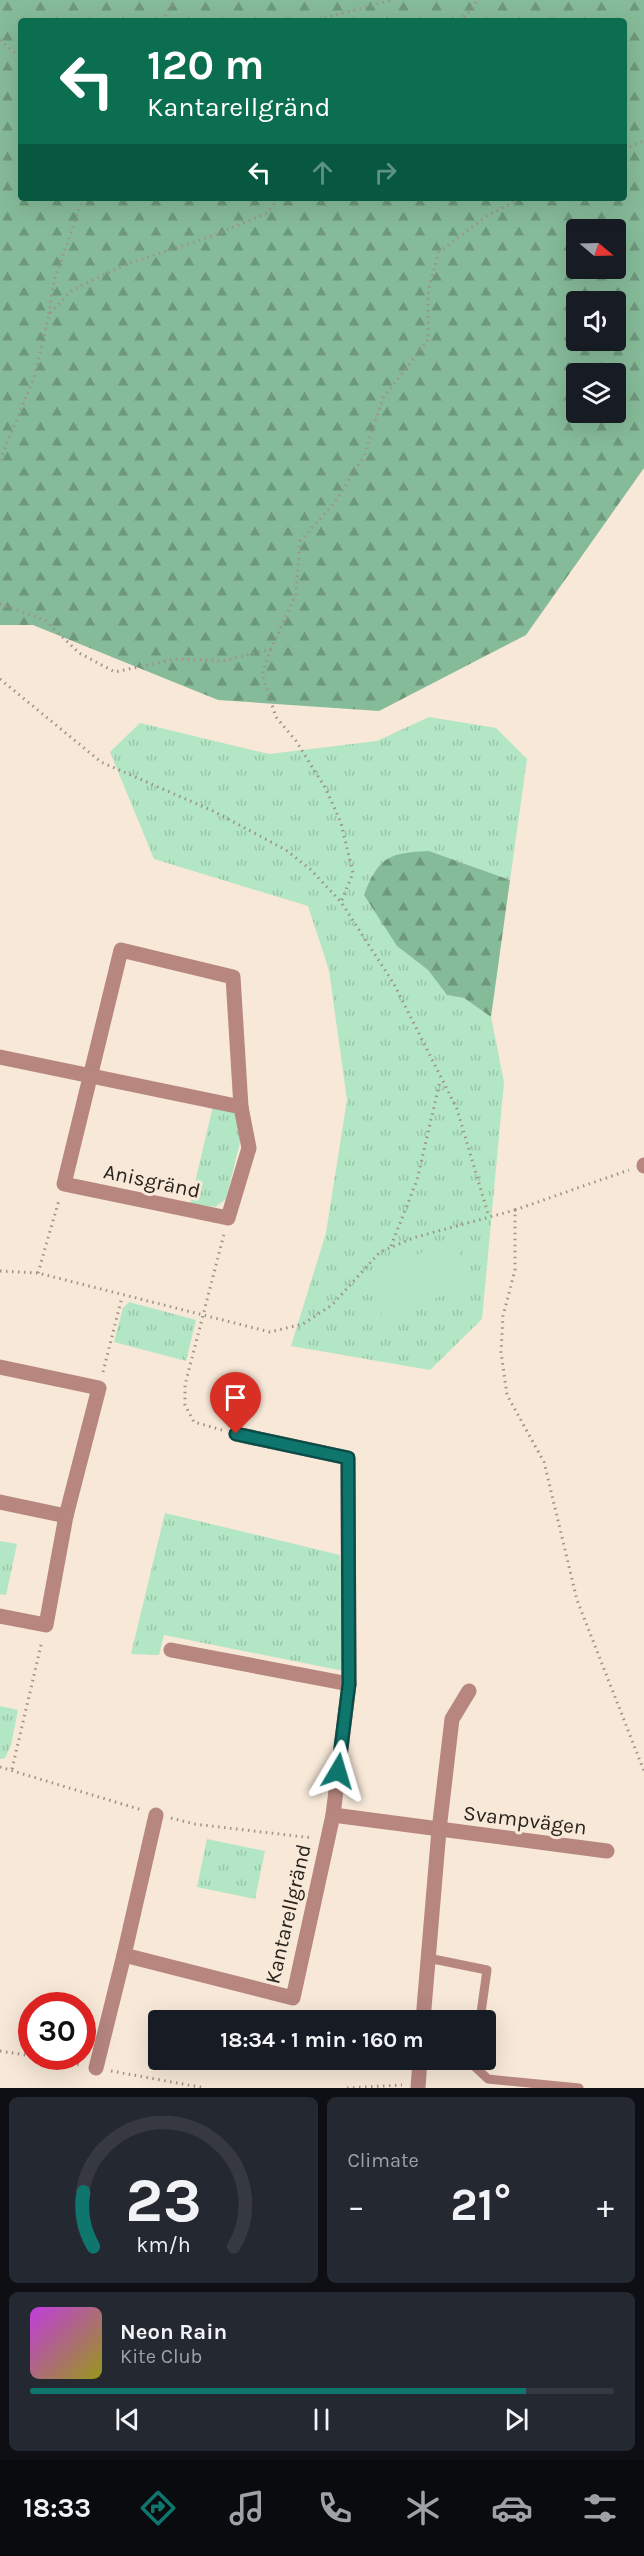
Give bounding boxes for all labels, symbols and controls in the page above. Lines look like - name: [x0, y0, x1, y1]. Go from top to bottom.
- text: 120 m: [147, 40, 264, 90]
- icon: left: [48, 42, 126, 120]
- text: Kantarellgränd: [147, 91, 330, 123]
- icon: left: [243, 156, 276, 189]
- icon: ahead: [306, 156, 339, 189]
- icon: right: [369, 156, 402, 189]
- north arrow: [566, 219, 626, 279]
- map controls: [566, 219, 626, 423]
- button: sound: [566, 291, 626, 351]
- button: layers: [566, 363, 626, 423]
- street label: Anisgränd: [101, 1159, 203, 1203]
- pin: [210, 1372, 261, 1434]
- icon: arrive: [219, 1381, 252, 1414]
- position arrow: [306, 1739, 370, 1803]
- street label: Svampvägen: [462, 1801, 588, 1839]
- street label: Kantarellgränd: [260, 1842, 316, 1986]
- speed limit sign: 30: [18, 1992, 96, 2070]
- text: 18:34 · 1 min · 160 m: [220, 2027, 424, 2053]
- text: Climate: [348, 2149, 419, 2172]
- text: 23: [125, 2164, 202, 2237]
- text: 21°: [450, 2179, 511, 2231]
- text: −: [348, 2187, 365, 2225]
- text: +: [597, 2187, 614, 2225]
- text: km/h: [136, 2232, 190, 2257]
- text: Neon Rain: [120, 2319, 227, 2345]
- text: Kite Club: [120, 2345, 202, 2368]
- icon: previous: [111, 2403, 144, 2436]
- icon: pause: [305, 2403, 338, 2436]
- icon: next: [500, 2403, 533, 2436]
- icon: directions: [137, 2487, 179, 2529]
- icon: music: [226, 2487, 268, 2529]
- icon: phone: [314, 2487, 356, 2529]
- icon: climate: [402, 2487, 444, 2529]
- icon: car: [491, 2487, 533, 2529]
- icon: filters: [579, 2487, 621, 2529]
- text: 18:33: [23, 2492, 91, 2524]

